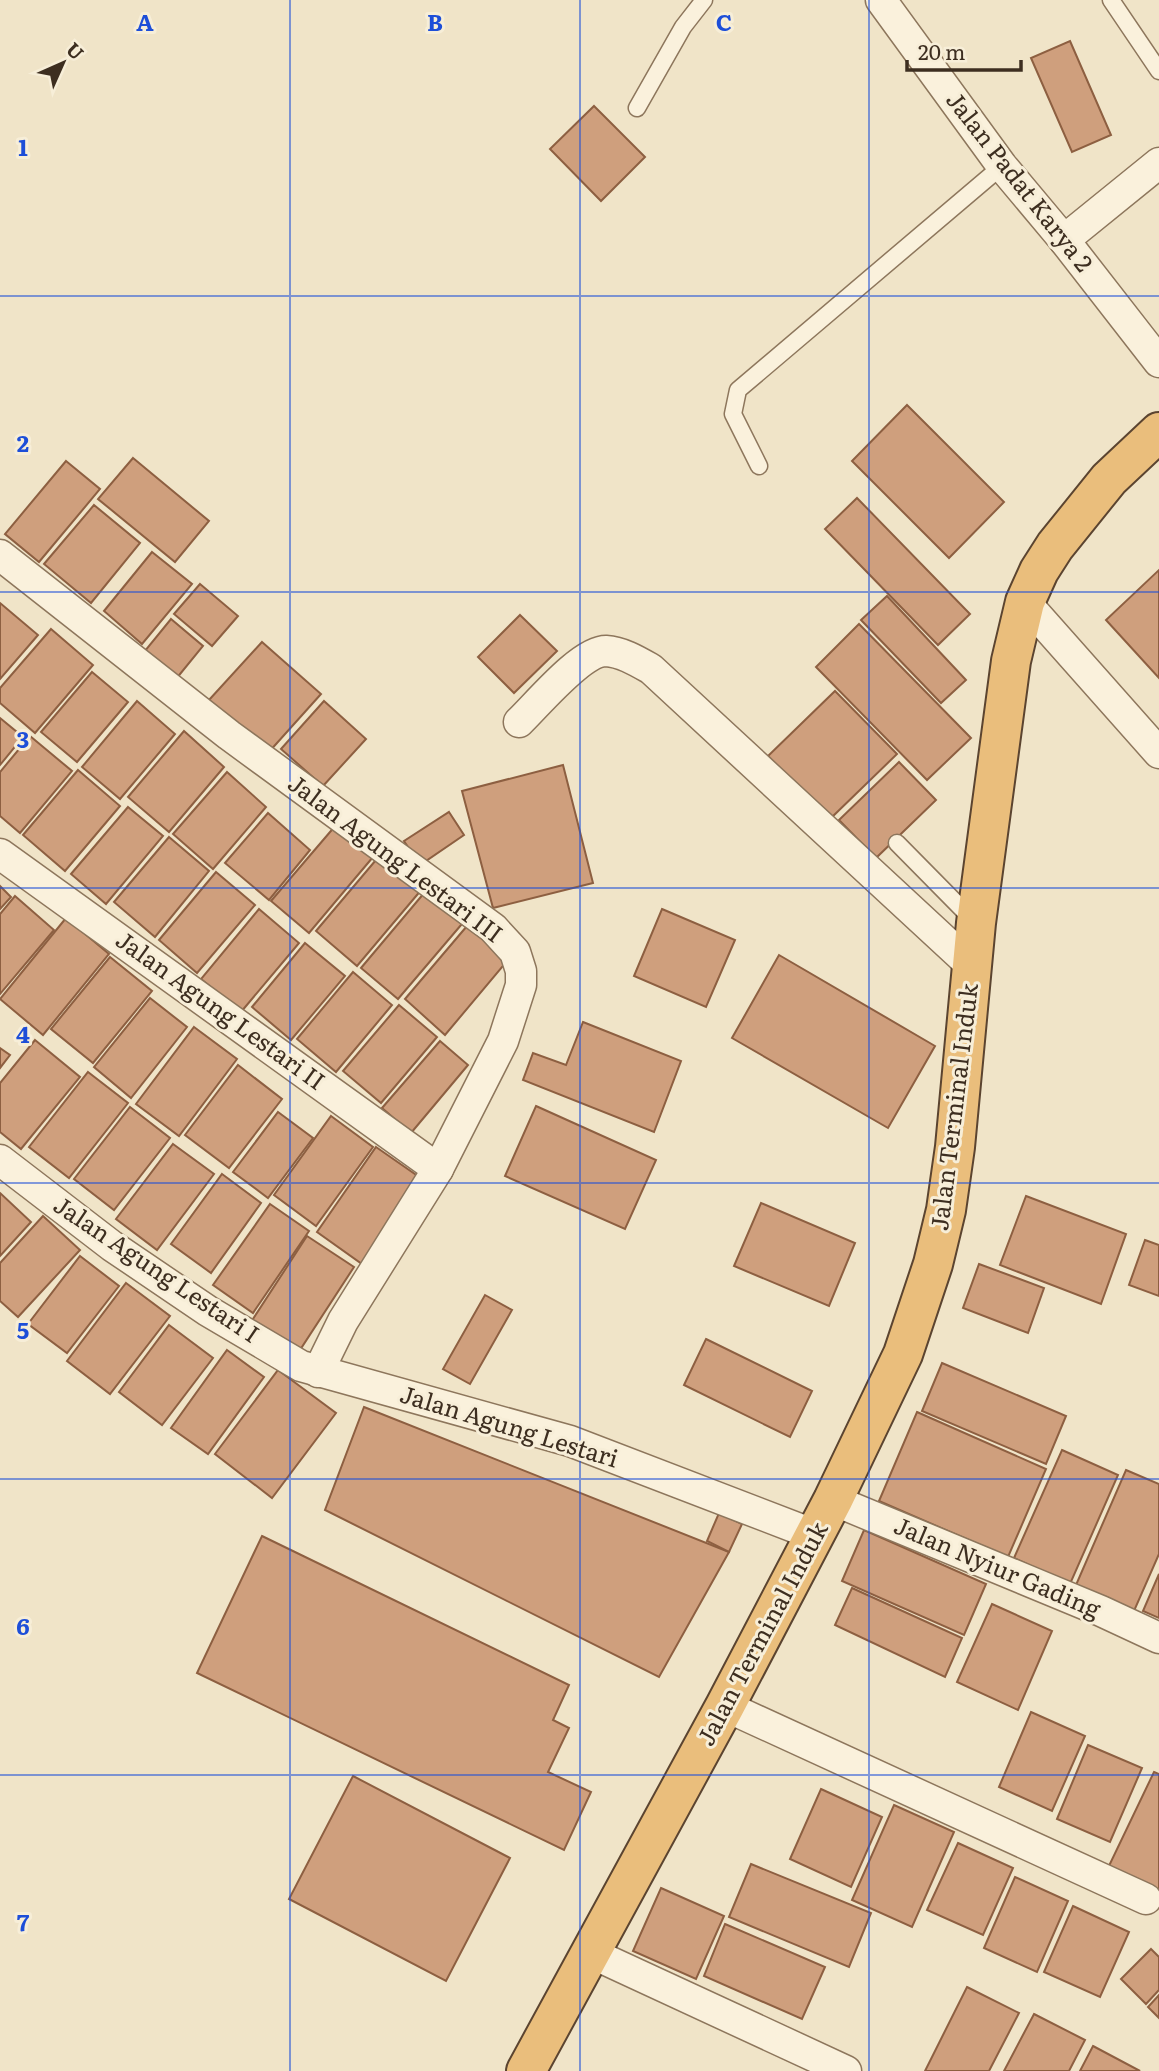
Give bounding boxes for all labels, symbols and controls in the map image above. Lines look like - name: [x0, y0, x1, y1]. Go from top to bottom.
- text: A: [136, 4, 154, 38]
- text: B: [427, 4, 443, 38]
- text: C: [716, 4, 732, 38]
- north arrow: [28, 28, 98, 98]
- scale bar: [907, 28, 1021, 72]
- text: U: [61, 35, 91, 65]
- text: 20 m: [918, 35, 965, 66]
- street label: Jalan Padat Karya 2: [939, 83, 1103, 278]
- text: 1: [18, 129, 28, 163]
- text: 2: [17, 425, 29, 459]
- text: 3: [17, 721, 29, 755]
- street label: Jalan Agung Lestari III: [282, 765, 511, 949]
- street label: Jalan Agung Lestari II: [110, 921, 333, 1097]
- street label: Jalan Terminal Induk: [920, 981, 985, 1232]
- text: 4: [16, 1016, 30, 1050]
- street label: Jalan Agung Lestari I: [48, 1186, 267, 1350]
- text: 5: [17, 1312, 29, 1346]
- street label: Jalan Agung Lestari: [396, 1375, 623, 1474]
- street label: Jalan Nyiur Gading: [889, 1506, 1107, 1625]
- street label: Jalan Terminal Induk: [687, 1514, 835, 1751]
- text: 6: [16, 1608, 30, 1642]
- text: 7: [17, 1904, 30, 1938]

